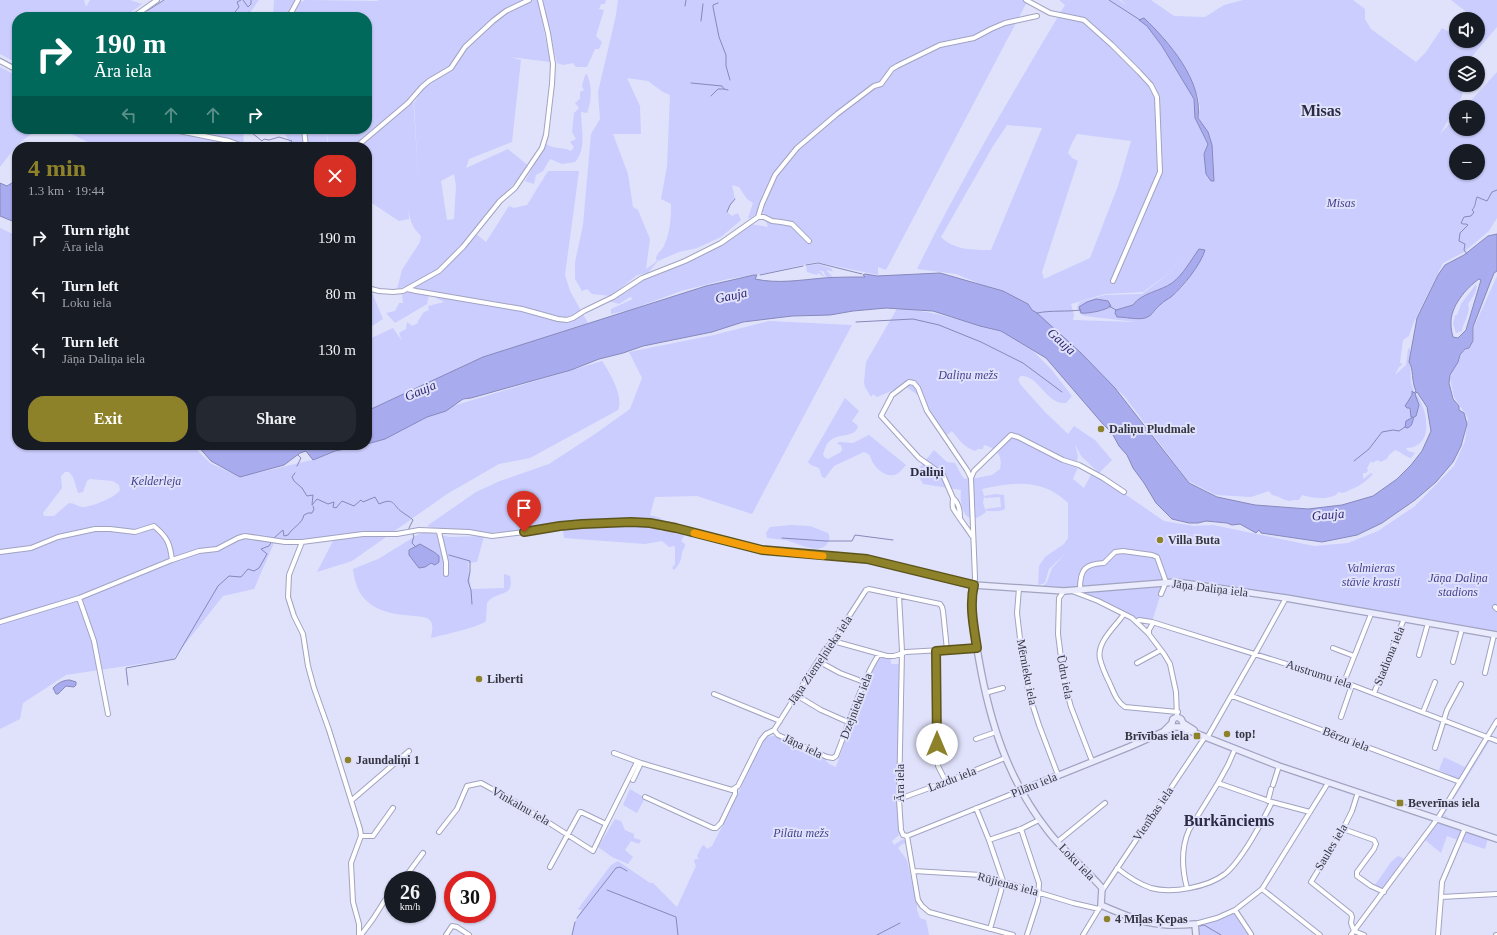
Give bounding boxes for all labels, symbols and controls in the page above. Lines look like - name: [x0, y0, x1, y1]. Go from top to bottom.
- map controls: [1449, 12, 1485, 180]
- button: sound: [1449, 12, 1485, 48]
- icon: right: [28, 28, 80, 80]
- text: 190 m: [94, 28, 166, 59]
- button: layers: [1449, 56, 1485, 92]
- text: Āra iela: [94, 61, 151, 81]
- button: +: [1449, 100, 1485, 136]
- district label: Misas: [1301, 102, 1341, 119]
- icon: left: [118, 104, 140, 126]
- icon: ahead: [160, 104, 182, 126]
- icon: ahead: [202, 104, 224, 126]
- icon: right: [244, 104, 266, 126]
- button: −: [1449, 144, 1485, 180]
- text: 4 min: [28, 155, 86, 181]
- button: close: [314, 155, 356, 197]
- text: 1.3 km · 19:44: [28, 183, 105, 198]
- park label: Misas: [1326, 196, 1356, 210]
- text: Turn right: [62, 222, 129, 238]
- icon: right: [28, 227, 50, 249]
- text: 190 m: [318, 230, 356, 246]
- text: Āra iela: [62, 239, 104, 254]
- text: Turn left: [62, 278, 119, 294]
- icon: left: [28, 283, 50, 305]
- water label: Gauja: [714, 285, 749, 306]
- text: 80 m: [326, 286, 356, 302]
- text: Loku iela: [62, 295, 111, 310]
- water label: Gauja: [1045, 325, 1079, 358]
- text: Turn left: [62, 334, 119, 350]
- icon: left: [28, 339, 50, 361]
- text: 130 m: [318, 342, 356, 358]
- text: Jāņa Daliņa iela: [62, 351, 145, 366]
- park label: Daliņu mežs: [937, 368, 998, 382]
- water label: Gauja: [402, 377, 439, 404]
- button: Exit: [28, 396, 188, 442]
- button: Share: [196, 396, 356, 442]
- place label: Daliņu Pludmale: [1109, 422, 1196, 437]
- marker: Daliņu Pludmale: [1096, 424, 1106, 434]
- district label: Daliņi: [910, 464, 944, 480]
- park label: Ķelderleja: [130, 474, 181, 488]
- pin: [507, 491, 541, 532]
- icon: arrive: [513, 497, 535, 519]
- water label: Gauja: [1311, 506, 1345, 523]
- place label: Villa Buta: [1168, 533, 1220, 547]
- marker: Villa Buta: [1155, 535, 1165, 545]
- park label: Valmieras stāvie krasti: [1342, 561, 1400, 589]
- park label: Jāņa Daliņa stadions: [1428, 571, 1488, 599]
- street label: Jāņa Daliņa iela: [1171, 576, 1250, 600]
- street label: Jāņa Ziemeļnieka iela: [785, 612, 855, 707]
- street label: Stadiona iela: [1371, 624, 1407, 688]
- street label: Mērnieku iela: [1014, 638, 1040, 707]
- street label: Ūdru iela: [1054, 654, 1076, 701]
- street label: Austrumu iela: [1284, 657, 1354, 691]
- street label: Dzejnieku iela: [837, 670, 875, 741]
- place label: Liberti: [487, 672, 524, 686]
- marker: Liberti: [474, 674, 484, 684]
- position arrow: [916, 723, 958, 765]
- street label: Bērzu iela: [1321, 724, 1372, 755]
- place label: top!: [1235, 727, 1256, 741]
- place label: Brīvības iela: [1125, 729, 1189, 743]
- marker: top!: [1222, 729, 1232, 739]
- street label: Jāņa iela: [781, 731, 825, 761]
- marker: Brīvības iela: [1192, 731, 1202, 741]
- place label: Jaundaliņi 1: [356, 753, 420, 768]
- marker: Jaundaliņi 1: [343, 755, 353, 765]
- street label: Āra iela: [893, 763, 907, 802]
- street label: Lazdu iela: [926, 763, 979, 795]
- street label: Pilātu iela: [1009, 769, 1060, 801]
- street label: Vīnkalnu iela: [489, 784, 553, 829]
- street label: Vienības iela: [1130, 784, 1177, 844]
- place label: Beverīnas iela: [1408, 796, 1480, 810]
- marker: Beverīnas iela: [1395, 798, 1405, 808]
- district label: Burkānciems: [1184, 812, 1274, 829]
- street label: Saules iela: [1312, 821, 1351, 873]
- park label: Pilātu mežs: [772, 826, 829, 840]
- street label: Loku iela: [1056, 841, 1098, 884]
- street label: Rūjienas iela: [976, 869, 1041, 899]
- speed limit sign: 30: [444, 871, 496, 923]
- text: 26: [400, 881, 420, 903]
- text: km/h: [400, 901, 420, 912]
- place label: 4 Mīļas Ķepas: [1115, 912, 1188, 927]
- marker: 4 Mīļas Ķepas: [1102, 914, 1112, 924]

